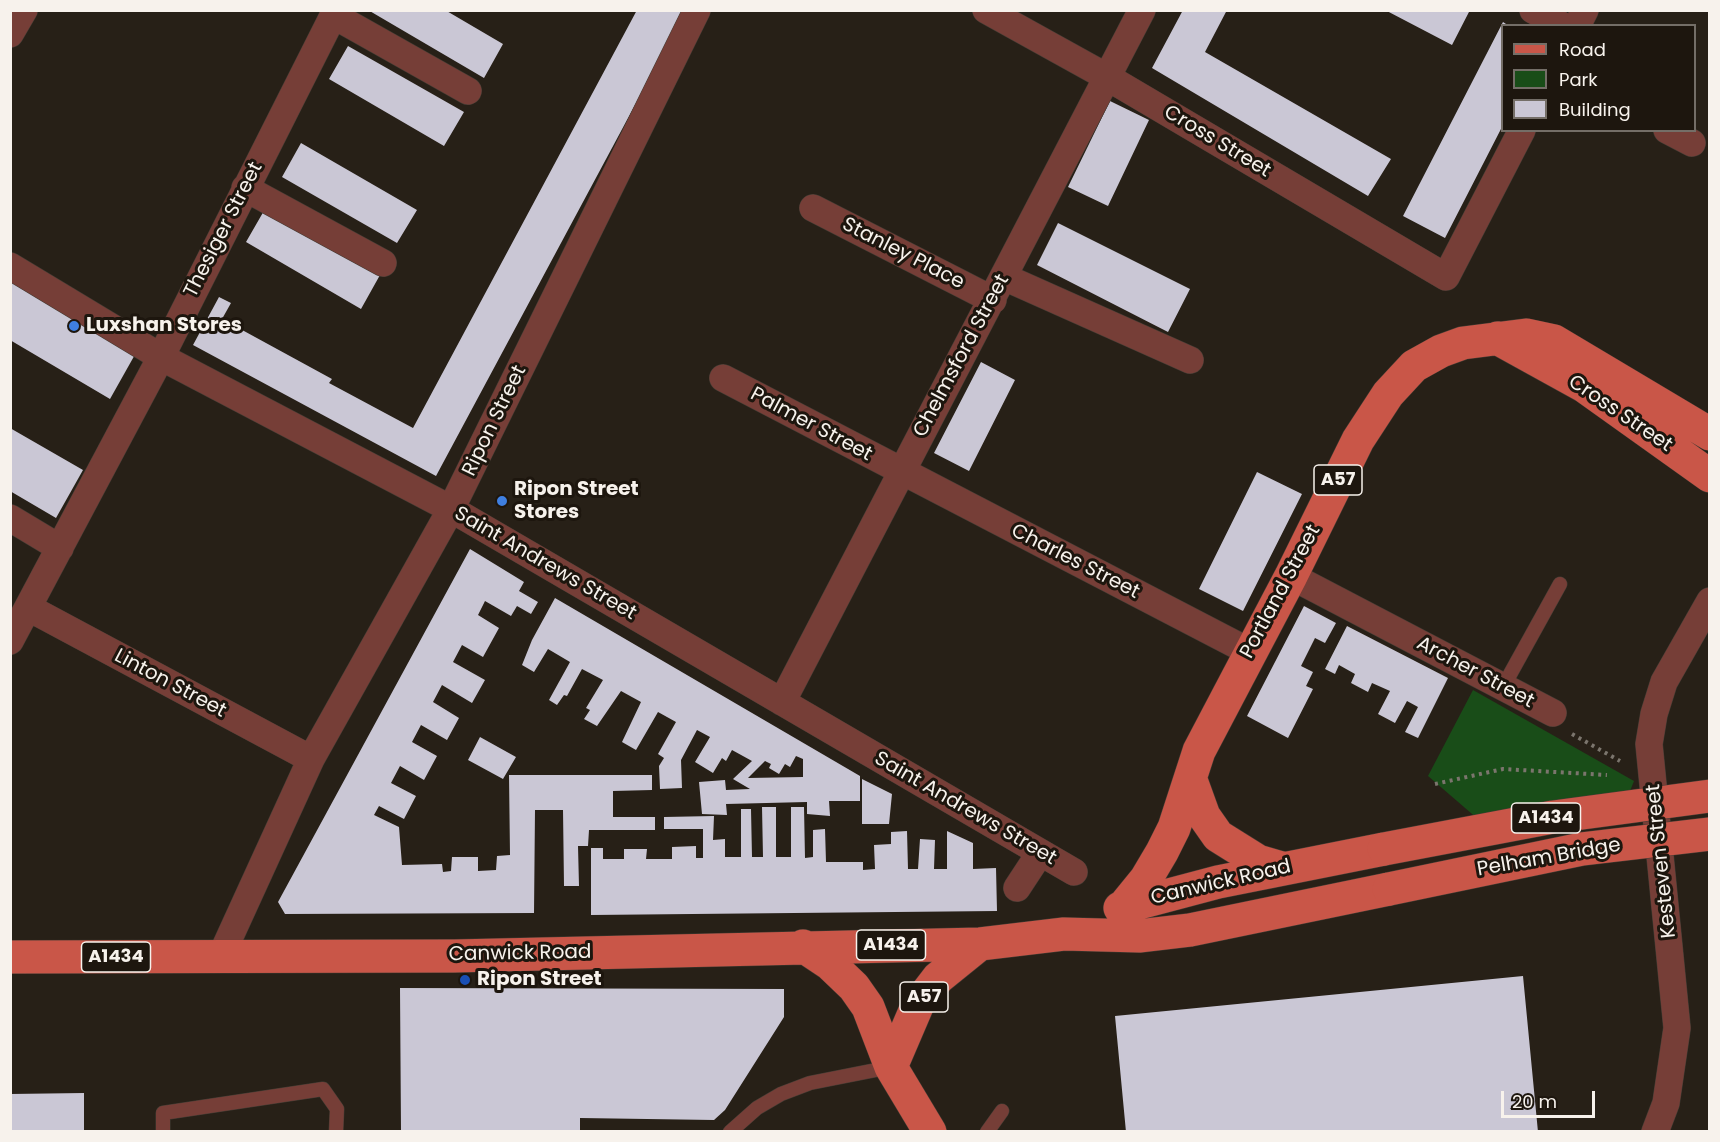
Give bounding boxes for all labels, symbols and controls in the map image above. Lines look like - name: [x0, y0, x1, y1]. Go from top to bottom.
- legend: [1501, 24, 1696, 132]
- text: Road: [1559, 37, 1606, 62]
- text: Park: [1559, 67, 1598, 92]
- text: Building: [1559, 97, 1631, 122]
- street label: Cross Street: [1159, 101, 1275, 183]
- street label: Thesiger Street: [180, 158, 268, 302]
- street label: Stanley Place: [838, 213, 968, 295]
- street label: Chelmsford Street: [909, 271, 1015, 441]
- place label: Luxshan Stores: [86, 314, 242, 338]
- marker: Luxshan Stores: [67, 319, 81, 333]
- street label: Ripon Street: [458, 362, 532, 480]
- street label: Cross Street: [1563, 370, 1677, 458]
- street label: Palmer Street: [746, 383, 876, 467]
- road number: A57: [1314, 465, 1362, 495]
- place label: Ripon Street Stores: [514, 478, 639, 525]
- marker: Ripon Street Stores: [495, 494, 509, 508]
- street label: Saint Andrews Street: [450, 502, 640, 626]
- street label: Charles Street: [1007, 519, 1143, 605]
- street label: Portland Street: [1236, 521, 1326, 663]
- street label: Archer Street: [1412, 632, 1538, 714]
- street label: Linton Street: [110, 644, 230, 724]
- street label: Saint Andrews Street: [870, 747, 1060, 871]
- street label: Kesteven Street: [1642, 783, 1682, 939]
- road number: A1434: [1512, 803, 1580, 833]
- street label: Pelham Bridge: [1475, 834, 1623, 882]
- street label: Canwick Road: [1149, 855, 1293, 911]
- road number: A1434: [856, 930, 926, 960]
- street label: Canwick Road: [448, 941, 592, 967]
- road number: A1434: [82, 942, 150, 972]
- place label: Ripon Street: [477, 968, 602, 992]
- marker: Ripon Street: [458, 973, 472, 987]
- road number: A57: [900, 982, 948, 1012]
- scale bar: [1504, 1079, 1598, 1117]
- text: 20 m: [1512, 1089, 1557, 1114]

